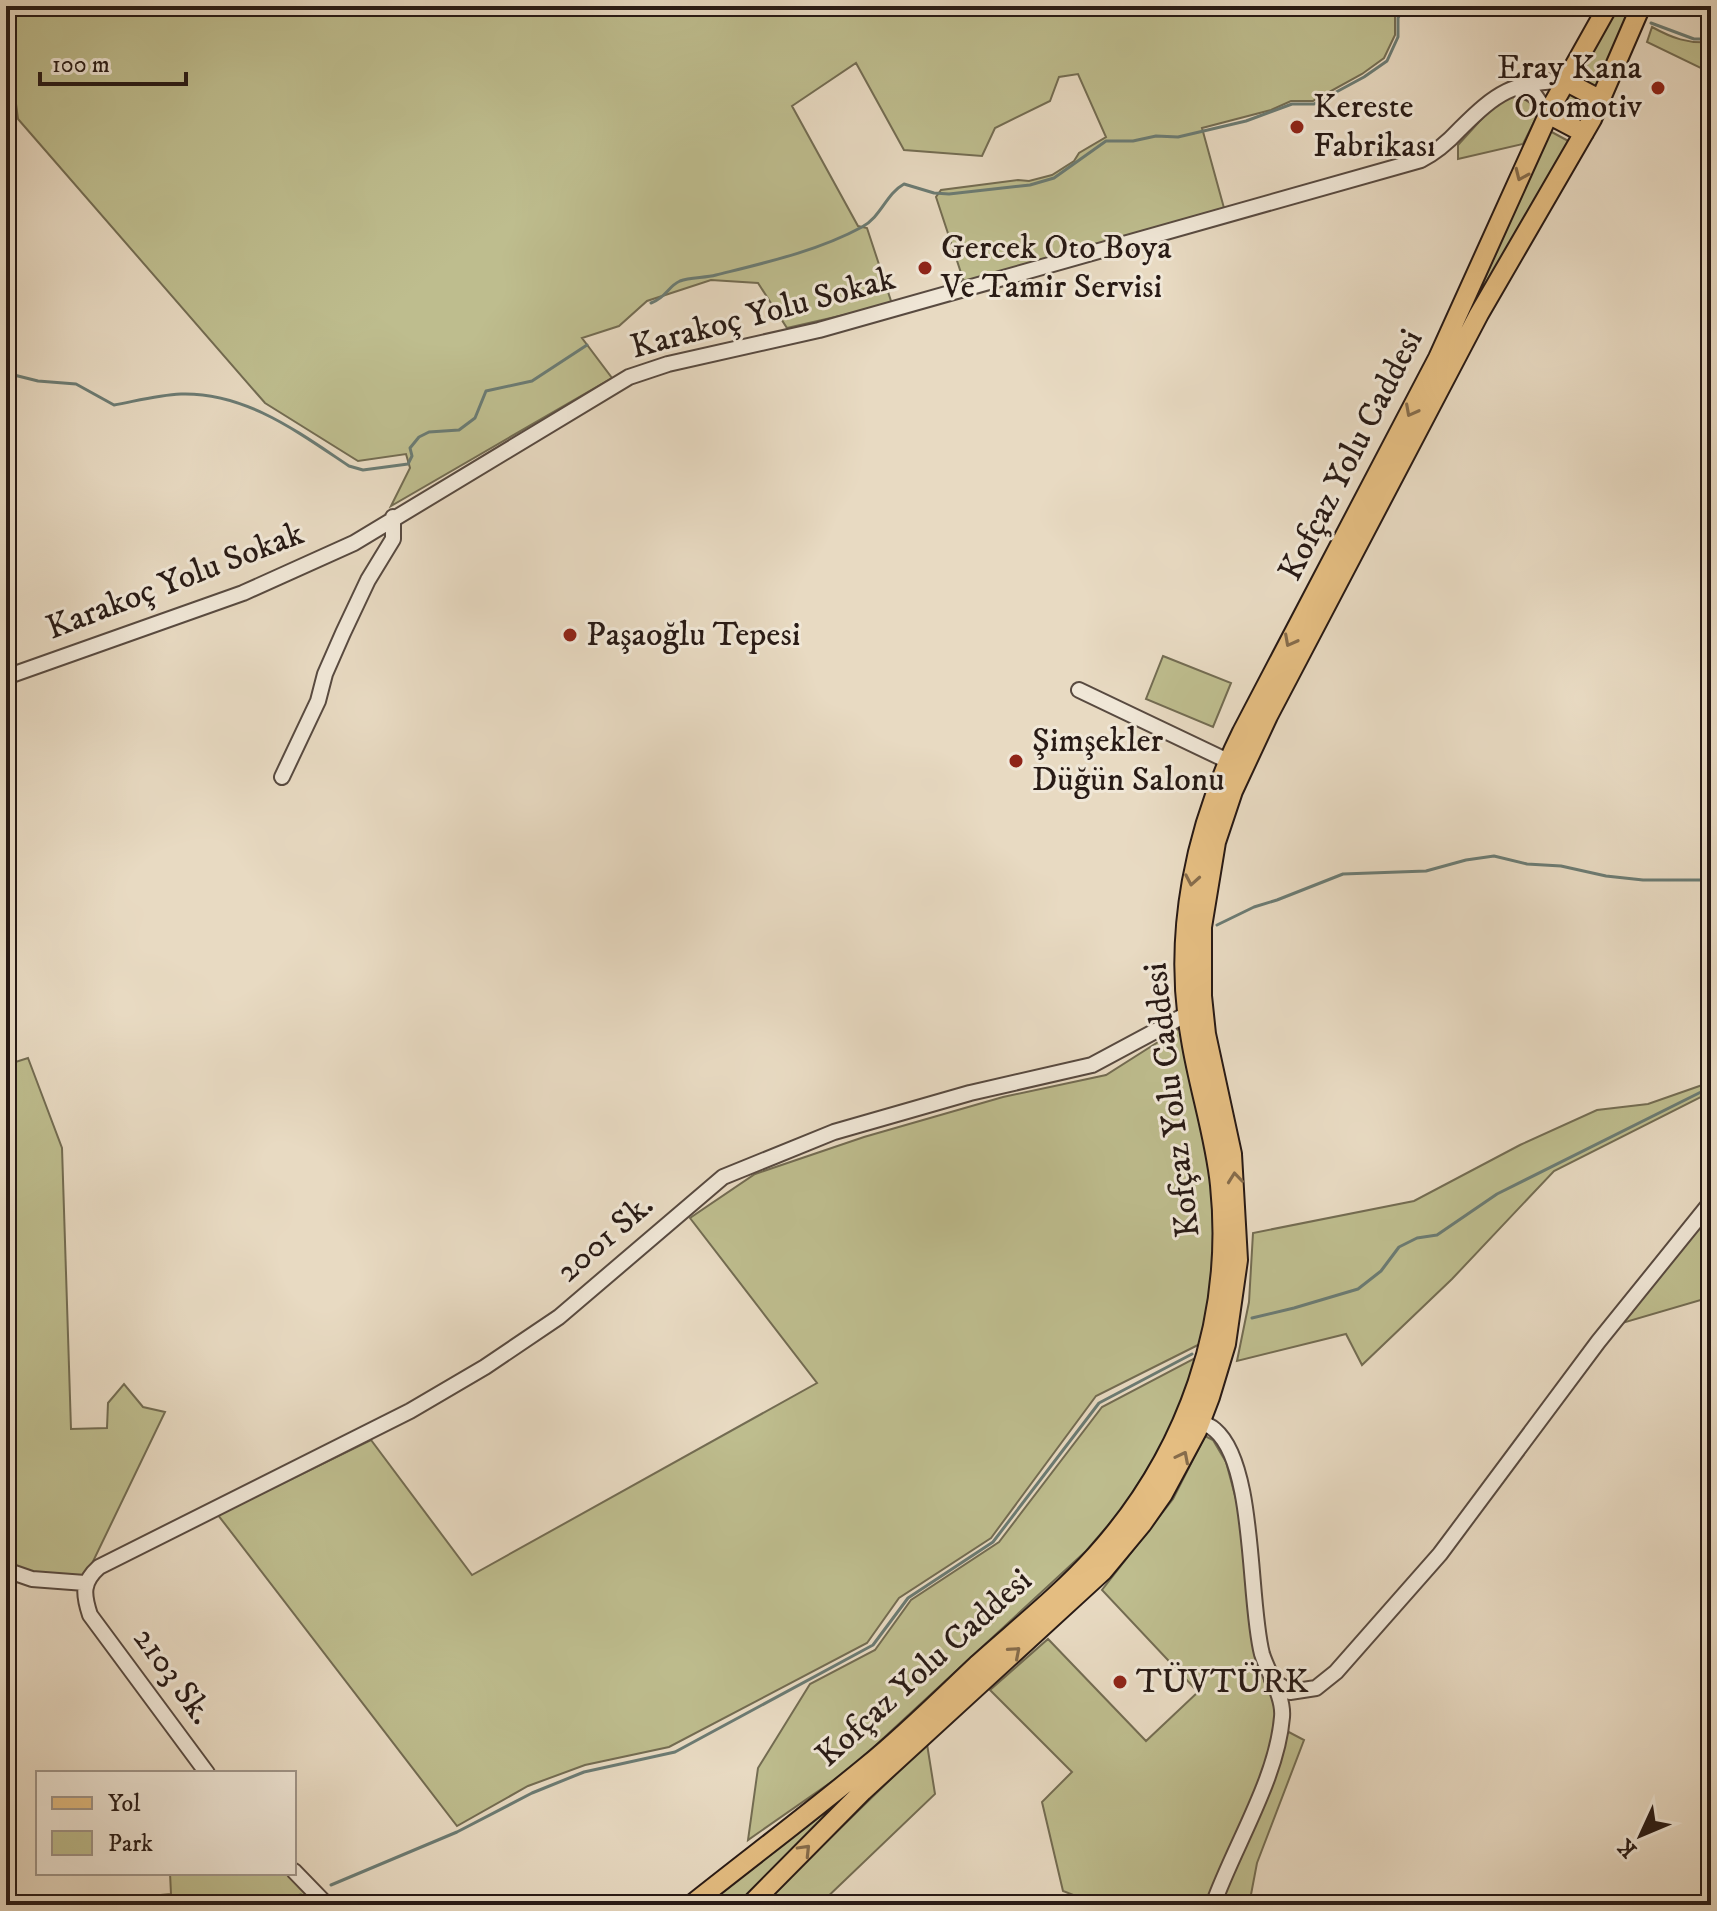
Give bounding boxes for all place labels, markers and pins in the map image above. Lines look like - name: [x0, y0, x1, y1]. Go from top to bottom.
- place label: Eray Kana Otomotiv: [1497, 47, 1643, 128]
- marker: Eray Kana Otomotiv: [1649, 79, 1667, 97]
- place label: Kereste Fabrikası: [1313, 86, 1436, 167]
- marker: Kereste Fabrikası: [1288, 118, 1306, 136]
- place label: Gercek Oto Boya Ve Tamir Servisi: [940, 227, 1172, 308]
- marker: Gercek Oto Boya Ve Tamir Servisi: [916, 259, 934, 277]
- place label: Paşaoğlu Tepesi: [586, 614, 801, 656]
- marker: Paşaoğlu Tepesi: [561, 626, 579, 644]
- place label: Şimşekler Düğün Salonu: [1032, 720, 1225, 801]
- marker: Şimşekler Düğün Salonu: [1007, 752, 1025, 770]
- place label: TÜVTÜRK: [1136, 1661, 1309, 1703]
- marker: TÜVTÜRK: [1111, 1673, 1129, 1691]

